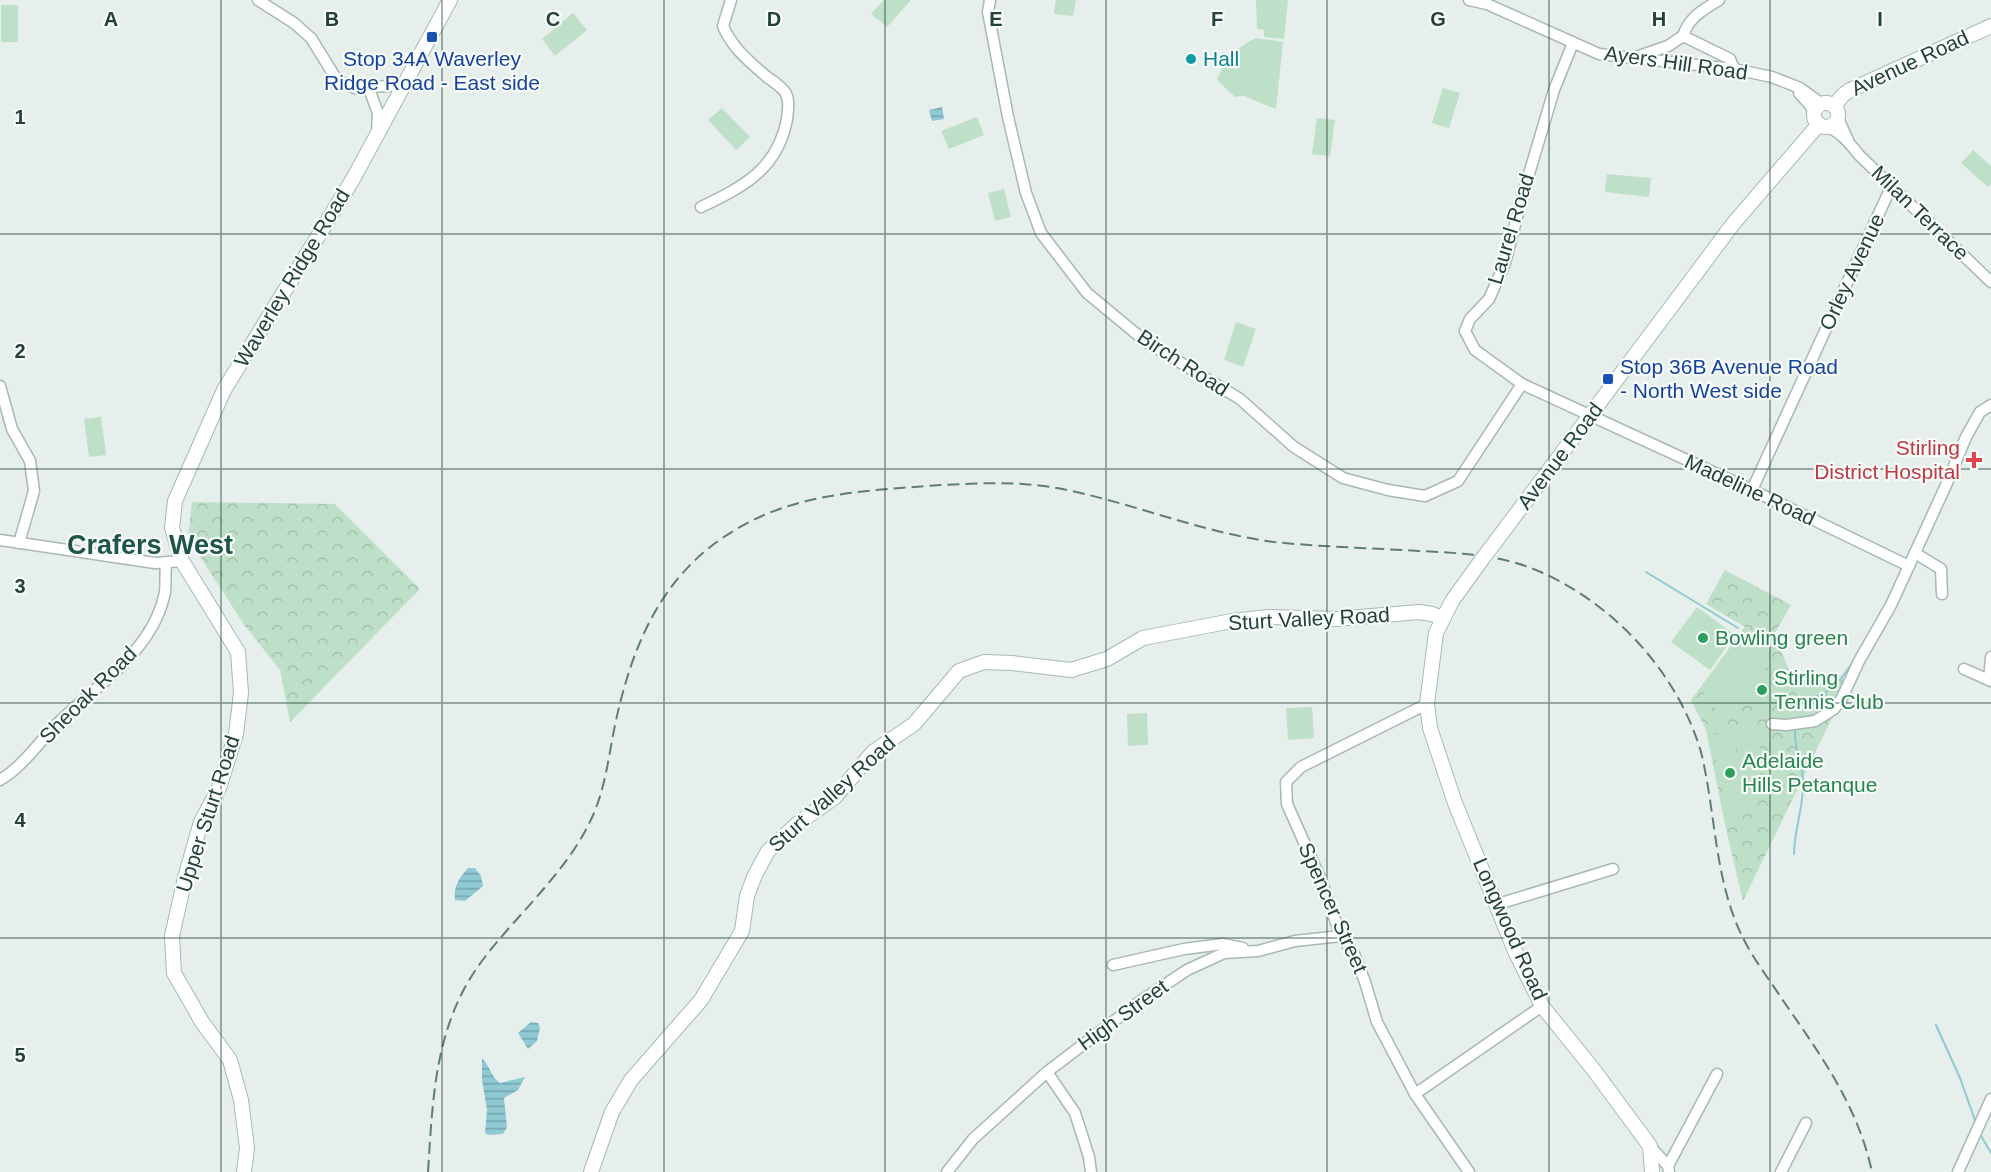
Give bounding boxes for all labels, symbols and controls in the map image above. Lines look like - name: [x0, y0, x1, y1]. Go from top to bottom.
- text: A: [104, 8, 118, 30]
- text: B: [325, 8, 339, 30]
- text: C: [546, 8, 560, 30]
- text: D: [767, 8, 781, 30]
- text: E: [989, 8, 1003, 30]
- text: F: [1211, 8, 1223, 30]
- text: G: [1430, 8, 1446, 30]
- text: H: [1652, 8, 1666, 30]
- text: I: [1877, 8, 1883, 30]
- street label: Avenue Road: [1847, 25, 1972, 100]
- marker: Stop 34A Waverley Ridge Road - East side: [425, 30, 439, 44]
- street label: Ayers Hill Road: [1603, 41, 1749, 84]
- place label: Stop 34A Waverley Ridge Road - East side: [324, 47, 540, 94]
- place label: Hall: [1203, 47, 1239, 70]
- marker: Hall: [1184, 52, 1198, 66]
- text: 1: [14, 106, 26, 128]
- street label: Milan Terrace: [1867, 161, 1974, 265]
- street label: Laurel Road: [1483, 171, 1538, 287]
- street label: Waverley Ridge Road: [229, 185, 354, 371]
- street label: Orley Avenue: [1815, 210, 1889, 334]
- street label: Birch Road: [1133, 325, 1233, 401]
- text: 2: [14, 340, 26, 362]
- place label: Stop 36B Avenue Road - North West side: [1620, 355, 1838, 402]
- marker: Stop 36B Avenue Road - North West side: [1601, 372, 1615, 386]
- street label: Avenue Road: [1512, 398, 1607, 513]
- place label: Stirling District Hospital: [1814, 436, 1960, 483]
- street label: Madeline Road: [1681, 449, 1819, 530]
- marker: Stirling District Hospital: [1965, 451, 1983, 469]
- district label: Crafers West: [67, 530, 233, 560]
- text: 3: [14, 575, 26, 597]
- street label: Sturt Valley Road: [1228, 603, 1390, 634]
- place label: Bowling green: [1715, 626, 1848, 649]
- marker: Bowling green: [1696, 631, 1710, 645]
- street label: Sheoak Road: [35, 642, 141, 748]
- place label: Stirling Tennis Club: [1774, 666, 1884, 713]
- marker: Stirling Tennis Club: [1755, 683, 1769, 697]
- street label: Sturt Valley Road: [764, 731, 900, 856]
- street label: Upper Sturt Road: [171, 733, 244, 895]
- place label: Adelaide Hills Petanque: [1742, 749, 1877, 796]
- marker: Adelaide Hills Petanque: [1723, 766, 1737, 780]
- text: 4: [14, 809, 26, 831]
- street label: Spencer Street: [1294, 839, 1373, 977]
- street label: Longwood Road: [1469, 854, 1552, 1003]
- street label: High Street: [1073, 974, 1172, 1055]
- text: 5: [14, 1044, 26, 1066]

